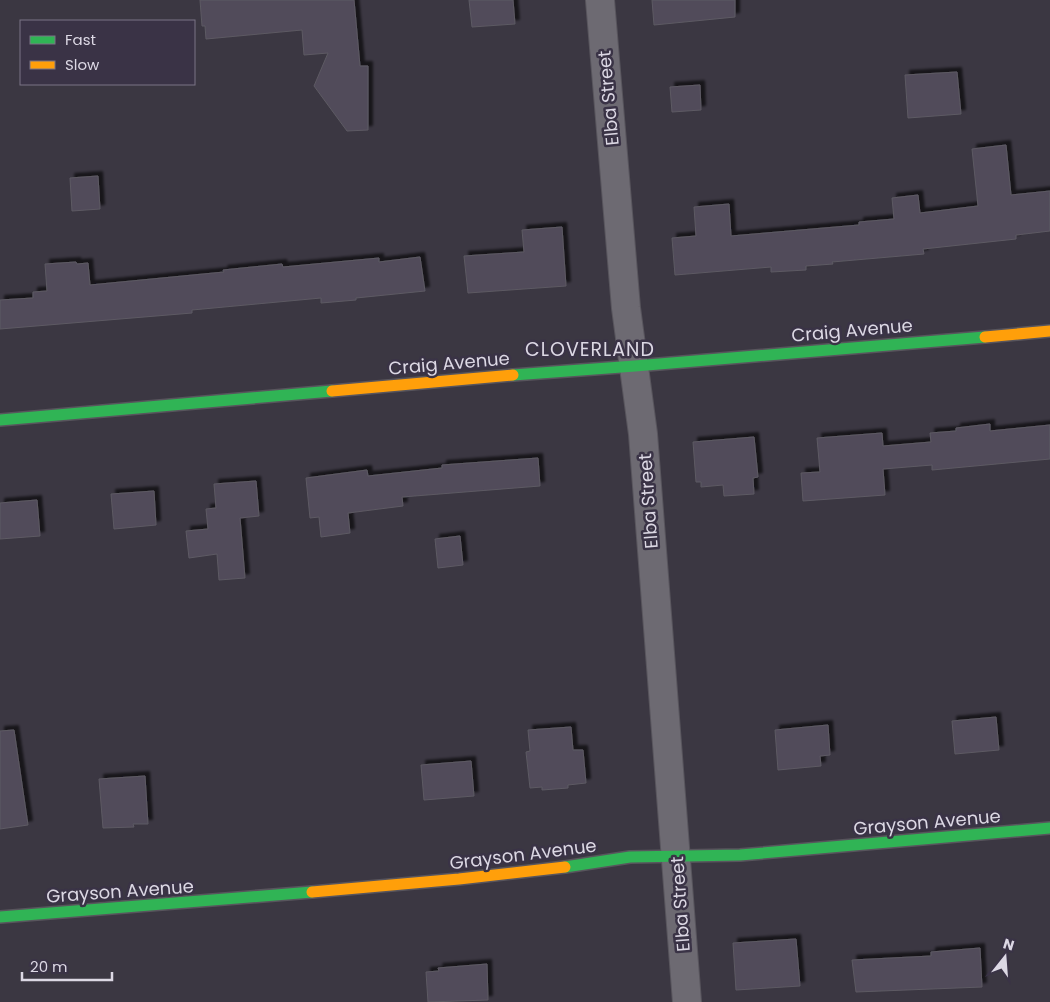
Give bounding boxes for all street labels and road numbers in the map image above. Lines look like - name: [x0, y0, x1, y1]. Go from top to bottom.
- street label: Elba Street: [591, 49, 625, 147]
- street label: Craig Avenue: [790, 312, 914, 348]
- street label: Craig Avenue: [387, 345, 511, 381]
- street label: Elba Street: [632, 452, 664, 550]
- street label: Grayson Avenue: [852, 803, 1002, 841]
- street label: Grayson Avenue: [448, 833, 598, 875]
- street label: Elba Street: [664, 855, 696, 953]
- street label: Grayson Avenue: [45, 873, 195, 909]

